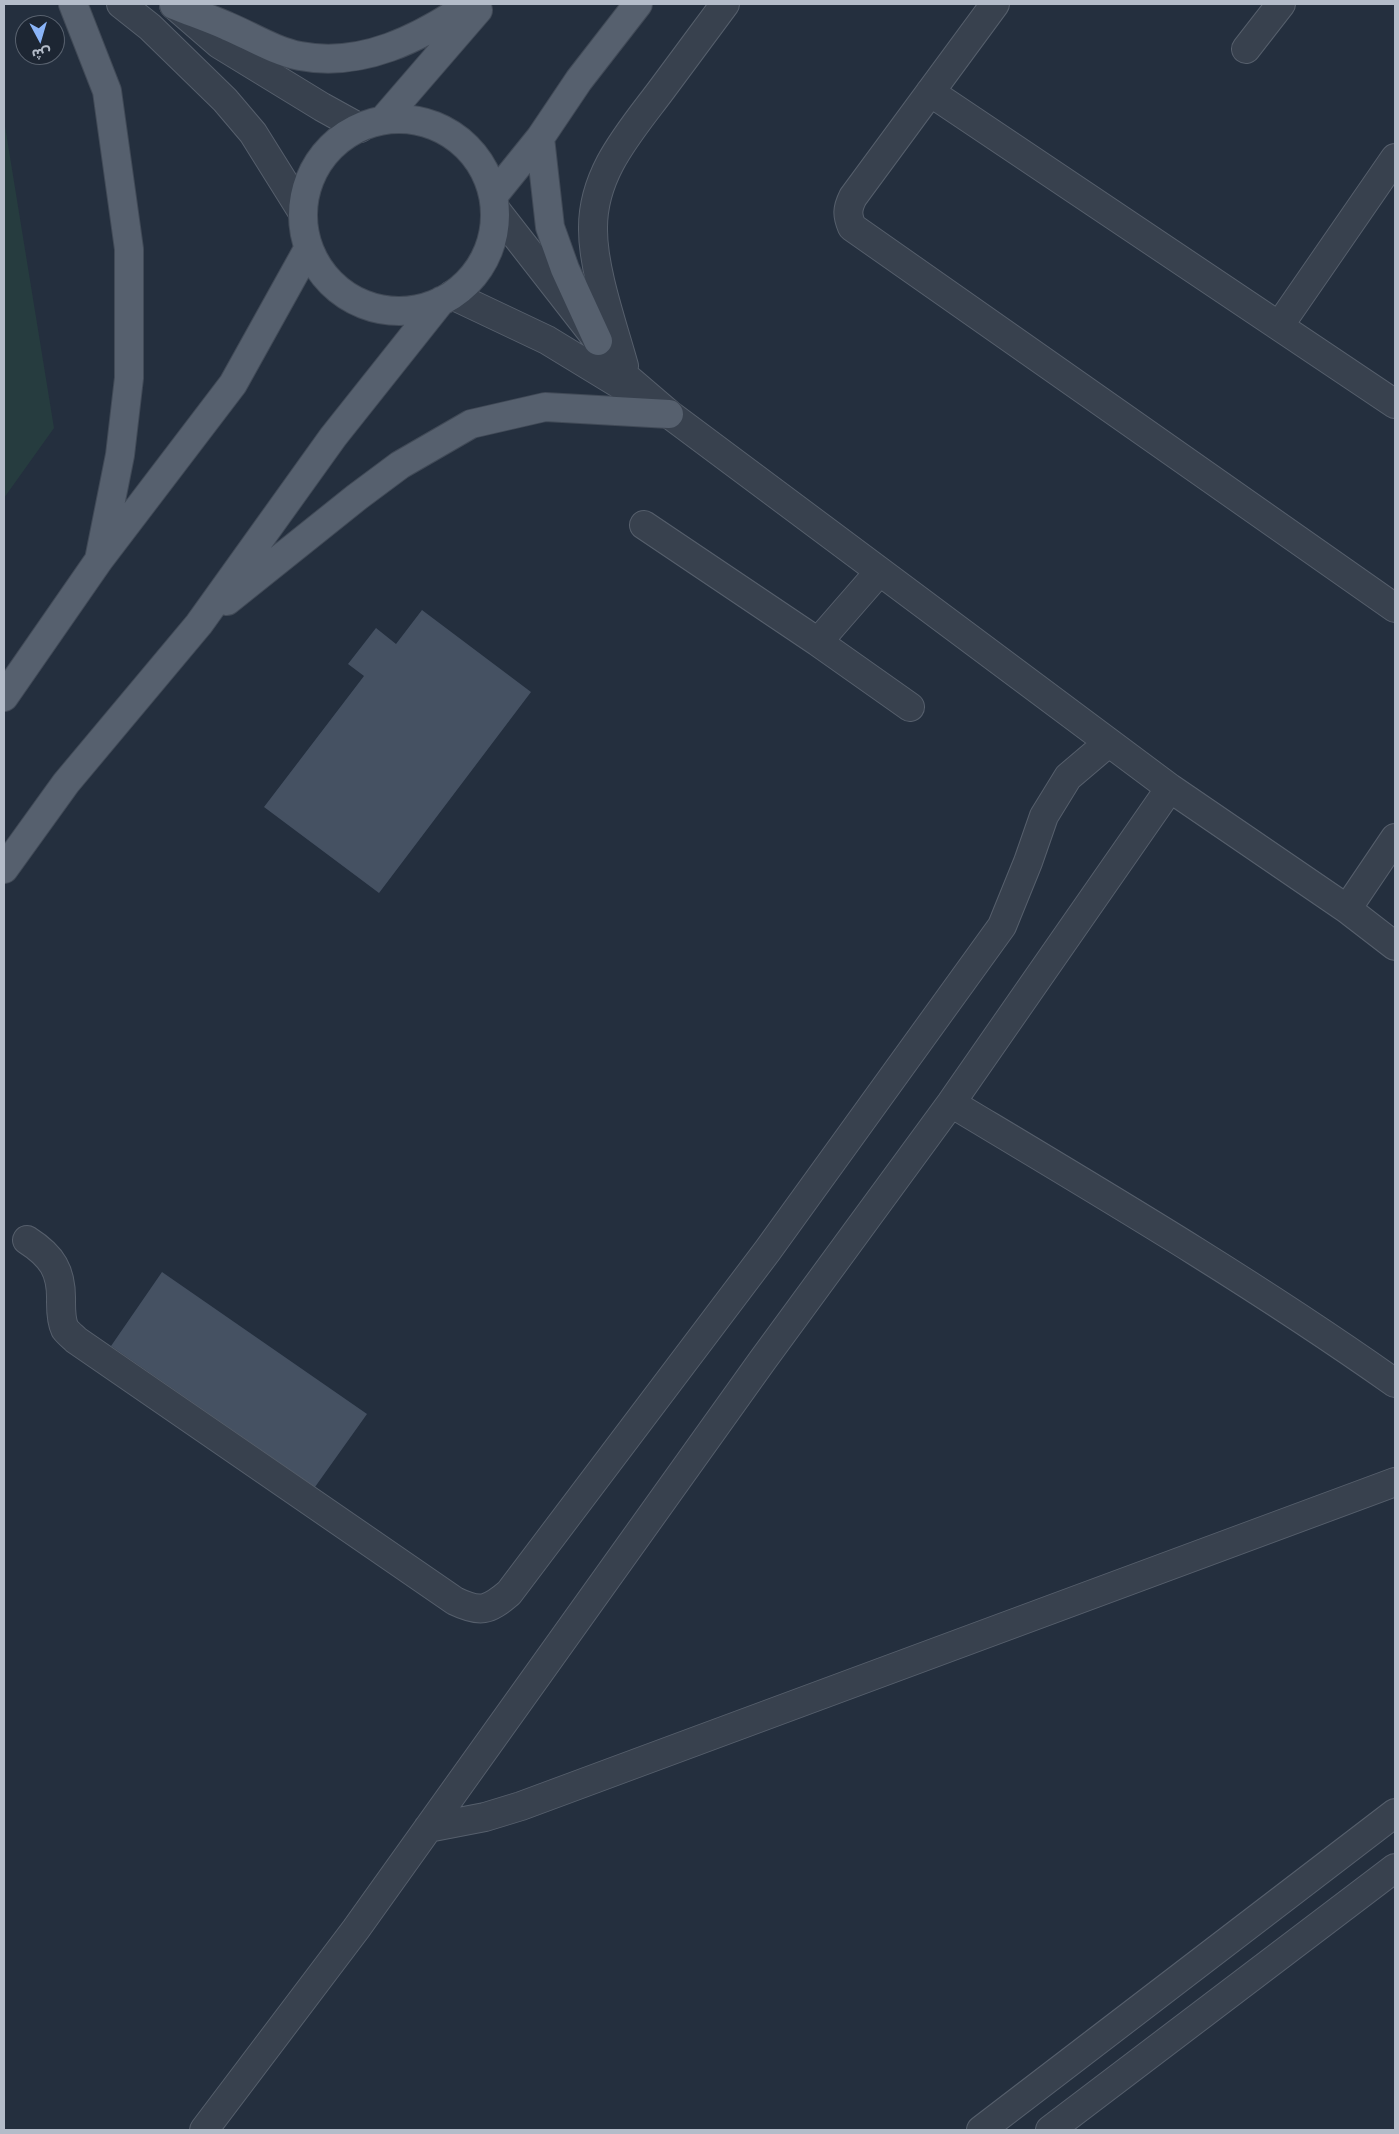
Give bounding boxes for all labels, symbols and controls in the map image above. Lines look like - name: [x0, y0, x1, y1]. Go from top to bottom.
- north arrow: [15, 15, 65, 65]
- text: ش: [31, 45, 52, 63]

